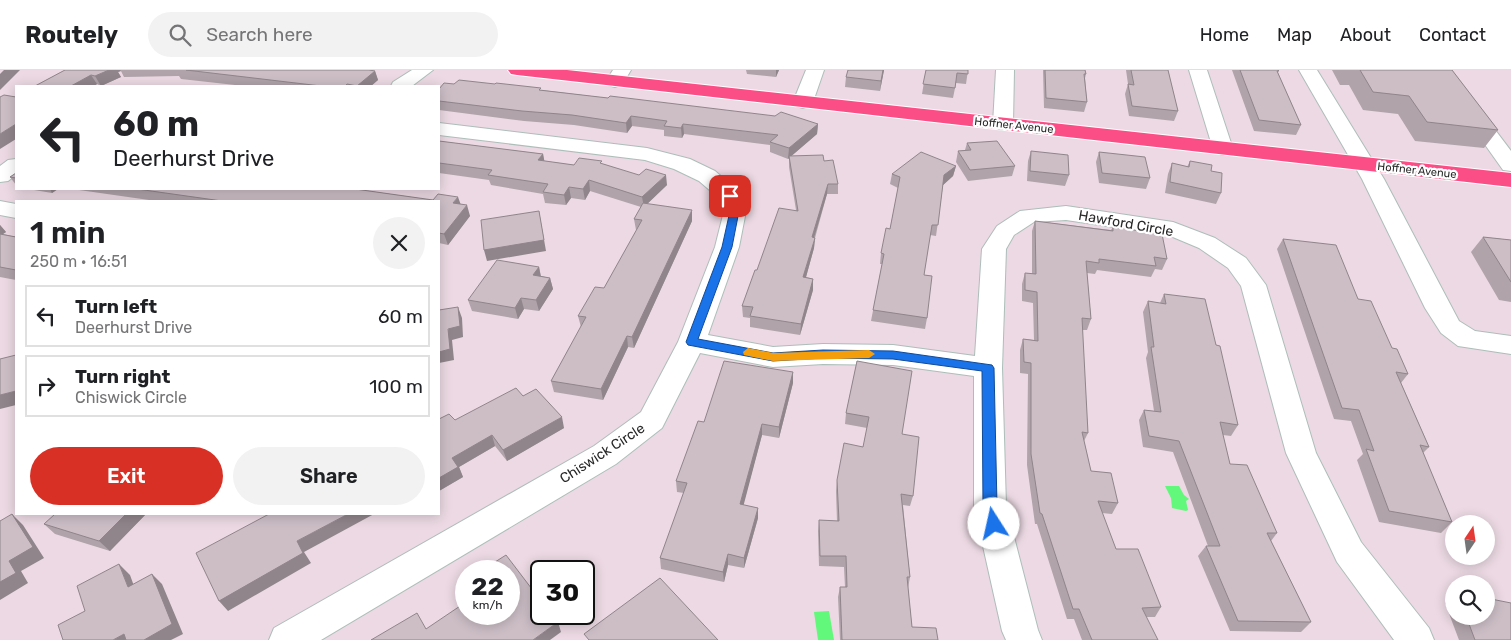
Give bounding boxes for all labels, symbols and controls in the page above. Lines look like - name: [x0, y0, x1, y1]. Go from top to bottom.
- search box: [148, 12, 498, 57]
- text: Routely: [25, 21, 118, 49]
- icon: search: [166, 21, 194, 49]
- text: Search here: [206, 23, 313, 46]
- text: Home: [1200, 24, 1249, 46]
- text: Map: [1277, 24, 1312, 46]
- text: About: [1340, 24, 1391, 46]
- text: Contact: [1419, 24, 1486, 46]
- text: 60 m: [113, 103, 199, 145]
- icon: left: [30, 105, 95, 170]
- street label: Hoffner Avenue: [974, 115, 1054, 136]
- text: Deerhurst Drive: [113, 145, 274, 172]
- street label: Hoffner Avenue: [1377, 160, 1457, 181]
- pin: [709, 175, 751, 217]
- icon: arrive: [716, 182, 744, 210]
- street label: Hawford Circle: [1077, 207, 1175, 240]
- text: 1 min: [30, 215, 105, 251]
- button: close: [373, 217, 425, 269]
- text: 250 m · 16:51: [30, 252, 127, 271]
- text: Turn left: [75, 295, 157, 318]
- icon: left: [32, 302, 60, 330]
- text: 60 m: [378, 305, 423, 328]
- text: Deerhurst Drive: [75, 318, 192, 337]
- text: Turn right: [75, 365, 170, 388]
- icon: right: [32, 372, 60, 400]
- text: 100 m: [369, 375, 423, 398]
- text: Chiswick Circle: [75, 388, 187, 407]
- street label: Chiswick Circle: [557, 420, 648, 487]
- button: Exit: [30, 447, 223, 505]
- button: Share: [233, 447, 425, 505]
- position arrow: [967, 497, 1019, 549]
- north arrow: [1445, 515, 1495, 565]
- map controls: [1445, 515, 1495, 625]
- speed limit sign: 30: [530, 560, 595, 625]
- text: 22: [471, 572, 504, 601]
- button: search: [1445, 575, 1495, 625]
- text: km/h: [473, 598, 502, 612]

